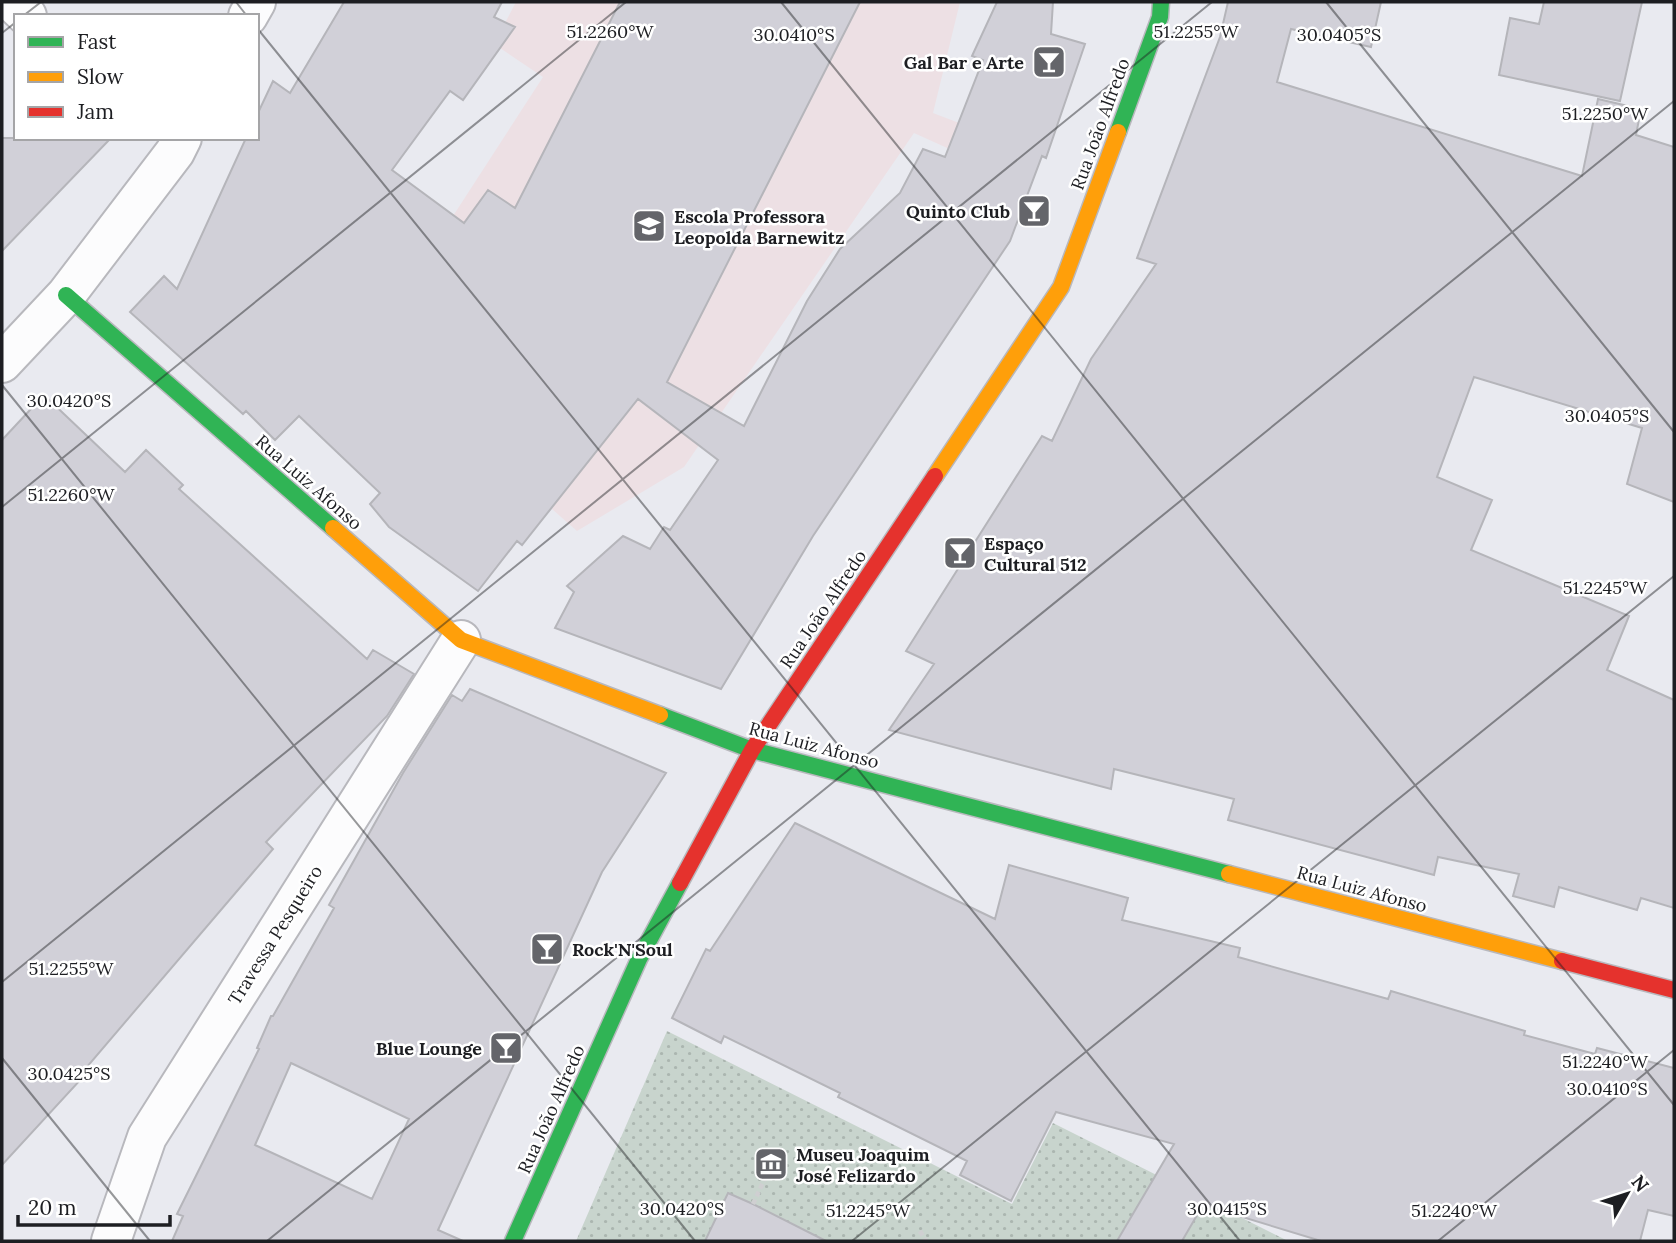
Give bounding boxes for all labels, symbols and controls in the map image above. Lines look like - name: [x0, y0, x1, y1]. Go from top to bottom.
- legend: [14, 14, 259, 140]
- text: 51.2260°W: [567, 20, 655, 43]
- text: 51.2255°W: [1154, 20, 1240, 43]
- text: 30.0410°S: [753, 23, 835, 46]
- text: 30.0405°S: [1297, 23, 1381, 46]
- text: Fast: [77, 28, 117, 55]
- bar icon: Gal Bar e Arte: [1030, 43, 1068, 81]
- place label: Gal Bar e Arte: [904, 51, 1024, 74]
- street label: Rua João Alfredo: [1065, 55, 1135, 193]
- text: Slow: [77, 63, 124, 90]
- text: Jam: [76, 98, 114, 125]
- text: 51.2250°W: [1562, 102, 1649, 125]
- bar icon: Quinto Club: [1015, 192, 1053, 230]
- place label: Quinto Club: [906, 200, 1010, 223]
- place label: Escola Professora Leopolda Barnewitz: [674, 205, 844, 249]
- school or university icon: Escola Professora Leopolda Barnewitz: [630, 207, 668, 245]
- text: 30.0420°S: [27, 389, 111, 412]
- text: 30.0405°S: [1565, 404, 1649, 427]
- street label: Rua Luiz Afonso: [251, 429, 367, 535]
- text: 51.2260°W: [28, 483, 116, 506]
- place label: Espaço Cultural 512: [984, 532, 1087, 576]
- bar icon: Espaço Cultural 512: [941, 534, 979, 572]
- street label: Rua João Alfredo: [775, 545, 871, 673]
- text: 51.2245°W: [1563, 576, 1648, 599]
- street label: Rua Luiz Afonso: [746, 717, 882, 773]
- street label: Travessa Pesqueiro: [223, 861, 327, 1009]
- street label: Rua Luiz Afonso: [1294, 861, 1430, 917]
- bar icon: Rock'N'Soul: [528, 930, 566, 968]
- place label: Rock'N'Soul: [572, 938, 673, 961]
- text: 51.2255°W: [29, 957, 115, 980]
- bar icon: Blue Lounge: [487, 1029, 525, 1067]
- place label: Blue Lounge: [376, 1037, 482, 1060]
- street label: Rua João Alfredo: [512, 1041, 590, 1177]
- text: 51.2240°W: [1562, 1050, 1649, 1073]
- text: 30.0425°S: [28, 1062, 110, 1085]
- text: 30.0410°S: [1566, 1077, 1648, 1100]
- place label: Museu Joaquim José Felizardo: [796, 1143, 930, 1187]
- museum icon: Museu Joaquim José Felizardo: [752, 1145, 790, 1183]
- north arrow: [1592, 1159, 1662, 1229]
- text: N: [1626, 1170, 1654, 1197]
- scale bar: [18, 1184, 170, 1228]
- text: 20 m: [28, 1194, 77, 1221]
- text: 30.0420°S: [640, 1197, 724, 1220]
- text: 30.0415°S: [1187, 1197, 1267, 1220]
- text: 51.2245°W: [826, 1199, 911, 1222]
- text: 51.2240°W: [1411, 1199, 1498, 1222]

